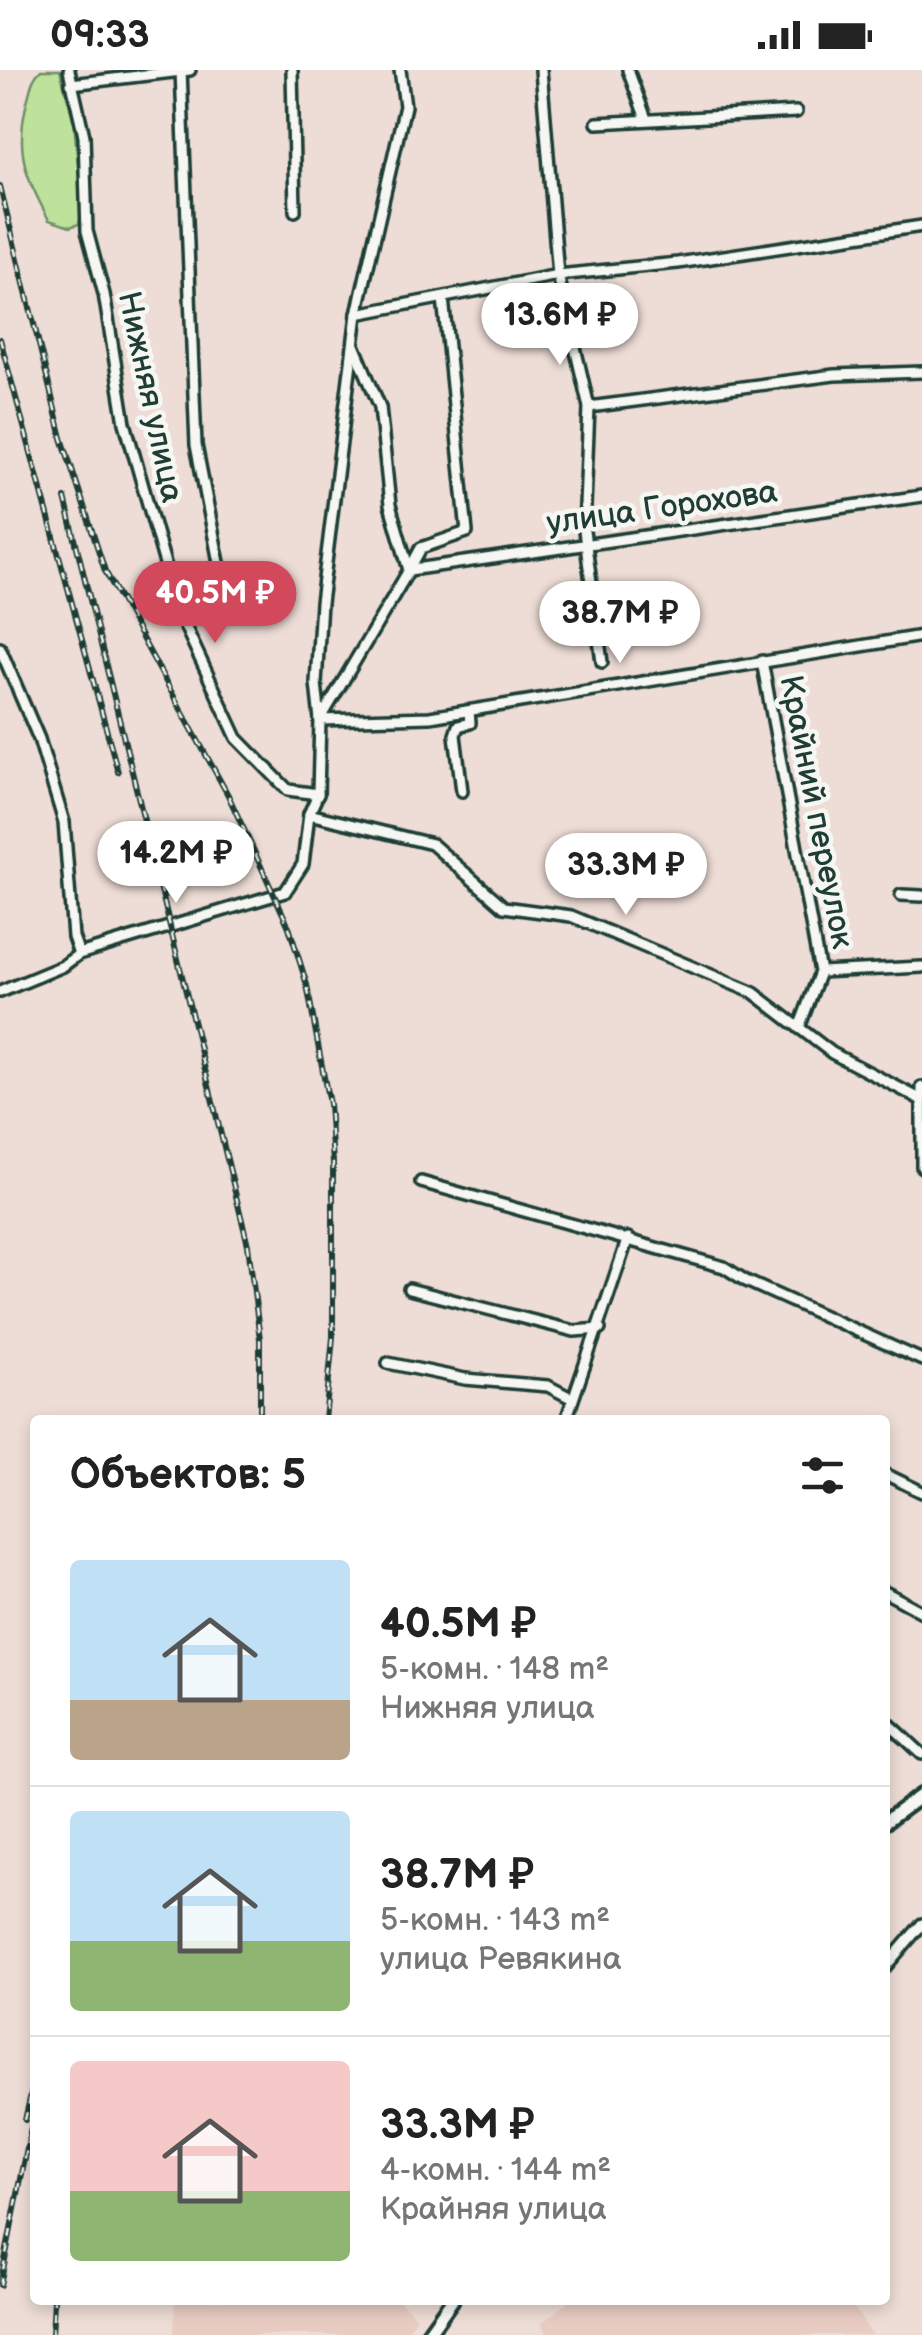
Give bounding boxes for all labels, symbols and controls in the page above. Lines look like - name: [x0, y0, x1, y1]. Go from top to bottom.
- text: 09:33: [50, 13, 149, 58]
- pin: 13.6M ₽: [468, 283, 652, 368]
- street label: Нижняя улица: [109, 288, 191, 506]
- text: 13.6M ₽: [503, 296, 617, 335]
- street label: улица Горохова: [544, 473, 780, 543]
- pin: 40.5M ₽: [123, 561, 307, 646]
- text: 40.5M ₽: [155, 574, 275, 613]
- pin: 38.7M ₽: [528, 581, 712, 666]
- text: 38.7M ₽: [561, 594, 679, 633]
- street label: Крайний переулок: [770, 672, 862, 952]
- pin: 14.2M ₽: [84, 821, 268, 906]
- pin: 33.3M ₽: [534, 833, 718, 918]
- text: 14.2M ₽: [119, 834, 233, 873]
- text: 33.3M ₽: [567, 846, 685, 885]
- icon: filters: [795, 1448, 850, 1503]
- text: Объектов: 5: [70, 1450, 306, 1501]
- text: 40.5M ₽: [380, 1599, 536, 1650]
- icon: home: [150, 1600, 270, 1720]
- text: 5-комн. · 148 m²: [380, 1650, 609, 1689]
- text: Нижняя улица: [380, 1689, 595, 1728]
- text: 38.7M ₽: [380, 1850, 534, 1901]
- icon: home: [150, 1851, 270, 1971]
- text: 5-комн. · 143 m²: [380, 1901, 610, 1940]
- text: улица Ревякина: [380, 1940, 622, 1979]
- text: 33.3M ₽: [380, 2100, 535, 2151]
- icon: home: [150, 2101, 270, 2221]
- text: 4-комн. · 144 m²: [380, 2151, 611, 2190]
- text: Крайняя улица: [380, 2190, 607, 2229]

